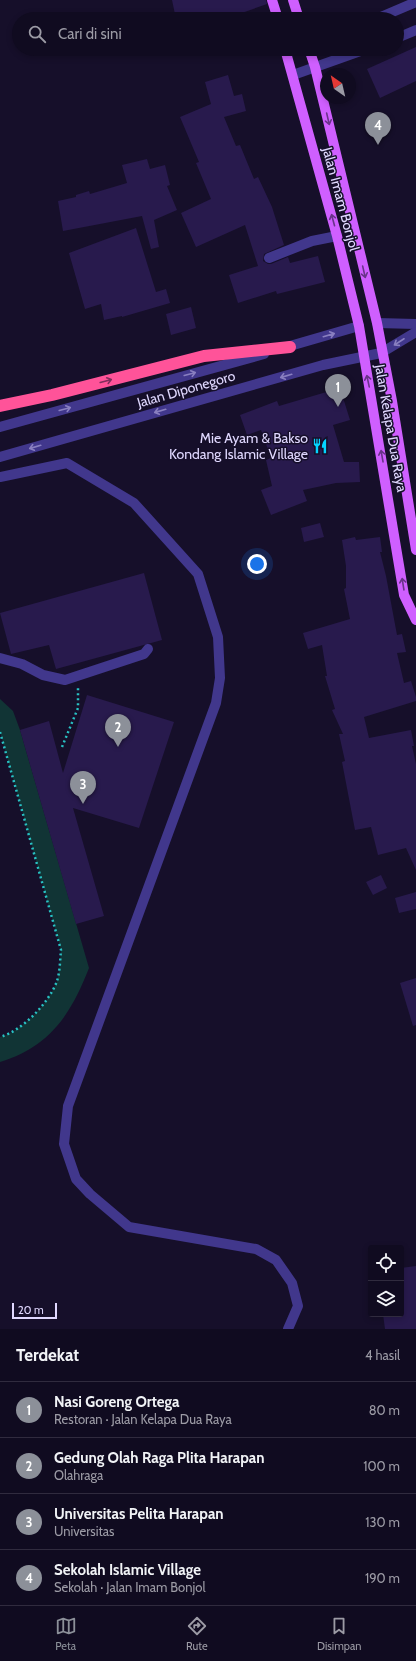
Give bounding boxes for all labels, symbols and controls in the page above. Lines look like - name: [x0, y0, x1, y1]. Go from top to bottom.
- search box: [12, 12, 404, 56]
- icon: search: [26, 23, 48, 45]
- text: Cari di sini: [58, 25, 122, 43]
- north arrow: [320, 68, 356, 104]
- one-way arrow: [324, 112, 332, 125]
- pin: 4: [365, 112, 391, 145]
- street label: Jalan Imam Bonjol: [318, 144, 364, 254]
- one-way arrow: [329, 214, 336, 227]
- one-way arrow: [361, 266, 369, 279]
- one-way arrow: [323, 331, 336, 338]
- one-way arrow: [394, 338, 405, 346]
- street label: Jalan Kelapa Dua Raya: [371, 362, 411, 493]
- street label: Jalan Diponegoro: [134, 366, 237, 412]
- one-way arrow: [183, 370, 196, 377]
- one-way arrow: [279, 373, 292, 380]
- pin: 1: [325, 374, 351, 407]
- one-way arrow: [364, 374, 372, 387]
- one-way arrow: [99, 377, 112, 385]
- one-way arrow: [58, 405, 71, 412]
- one-way arrow: [154, 408, 167, 415]
- place label: Mie Ayam & Bakso Kondang Islamic Village: [169, 429, 308, 463]
- restaurant icon: Mie Ayam & Bakso Kondang Islamic Village: [311, 437, 329, 455]
- one-way arrow: [29, 443, 42, 451]
- one-way arrow: [378, 450, 386, 463]
- your location: [247, 554, 267, 574]
- one-way arrow: [399, 578, 407, 591]
- pin: 2: [105, 714, 131, 747]
- pin: 3: [70, 771, 96, 804]
- map controls: [368, 1245, 404, 1317]
- button: locate: [368, 1245, 404, 1281]
- button: layers: [368, 1281, 404, 1317]
- scale bar: [12, 1301, 57, 1320]
- text: 20 m: [18, 1303, 44, 1317]
- text: Terdekat: [16, 1345, 79, 1365]
- text: 4 hasil: [365, 1347, 400, 1363]
- text: Nasi Goreng Ortega: [54, 1393, 180, 1411]
- text: 1: [27, 1402, 31, 1418]
- text: 80 m: [369, 1402, 400, 1418]
- text: Restoran · Jalan Kelapa Dua Raya: [54, 1411, 232, 1427]
- text: Gedung Olah Raga Plita Harapan: [54, 1449, 264, 1467]
- text: 2: [26, 1458, 32, 1474]
- text: 100 m: [363, 1458, 400, 1474]
- text: Olahraga: [54, 1467, 103, 1483]
- text: Universitas Pelita Harapan: [54, 1505, 224, 1523]
- text: 3: [25, 1514, 33, 1530]
- text: 130 m: [365, 1514, 400, 1530]
- text: Universitas: [54, 1523, 114, 1539]
- text: Sekolah Islamic Village: [54, 1561, 201, 1579]
- text: 4: [25, 1570, 33, 1586]
- text: 190 m: [365, 1570, 400, 1586]
- text: Sekolah · Jalan Imam Bonjol: [54, 1579, 205, 1595]
- tab: Peta: [55, 1615, 77, 1653]
- tab: Rute: [186, 1615, 208, 1653]
- tab: Disimpan: [317, 1615, 361, 1653]

